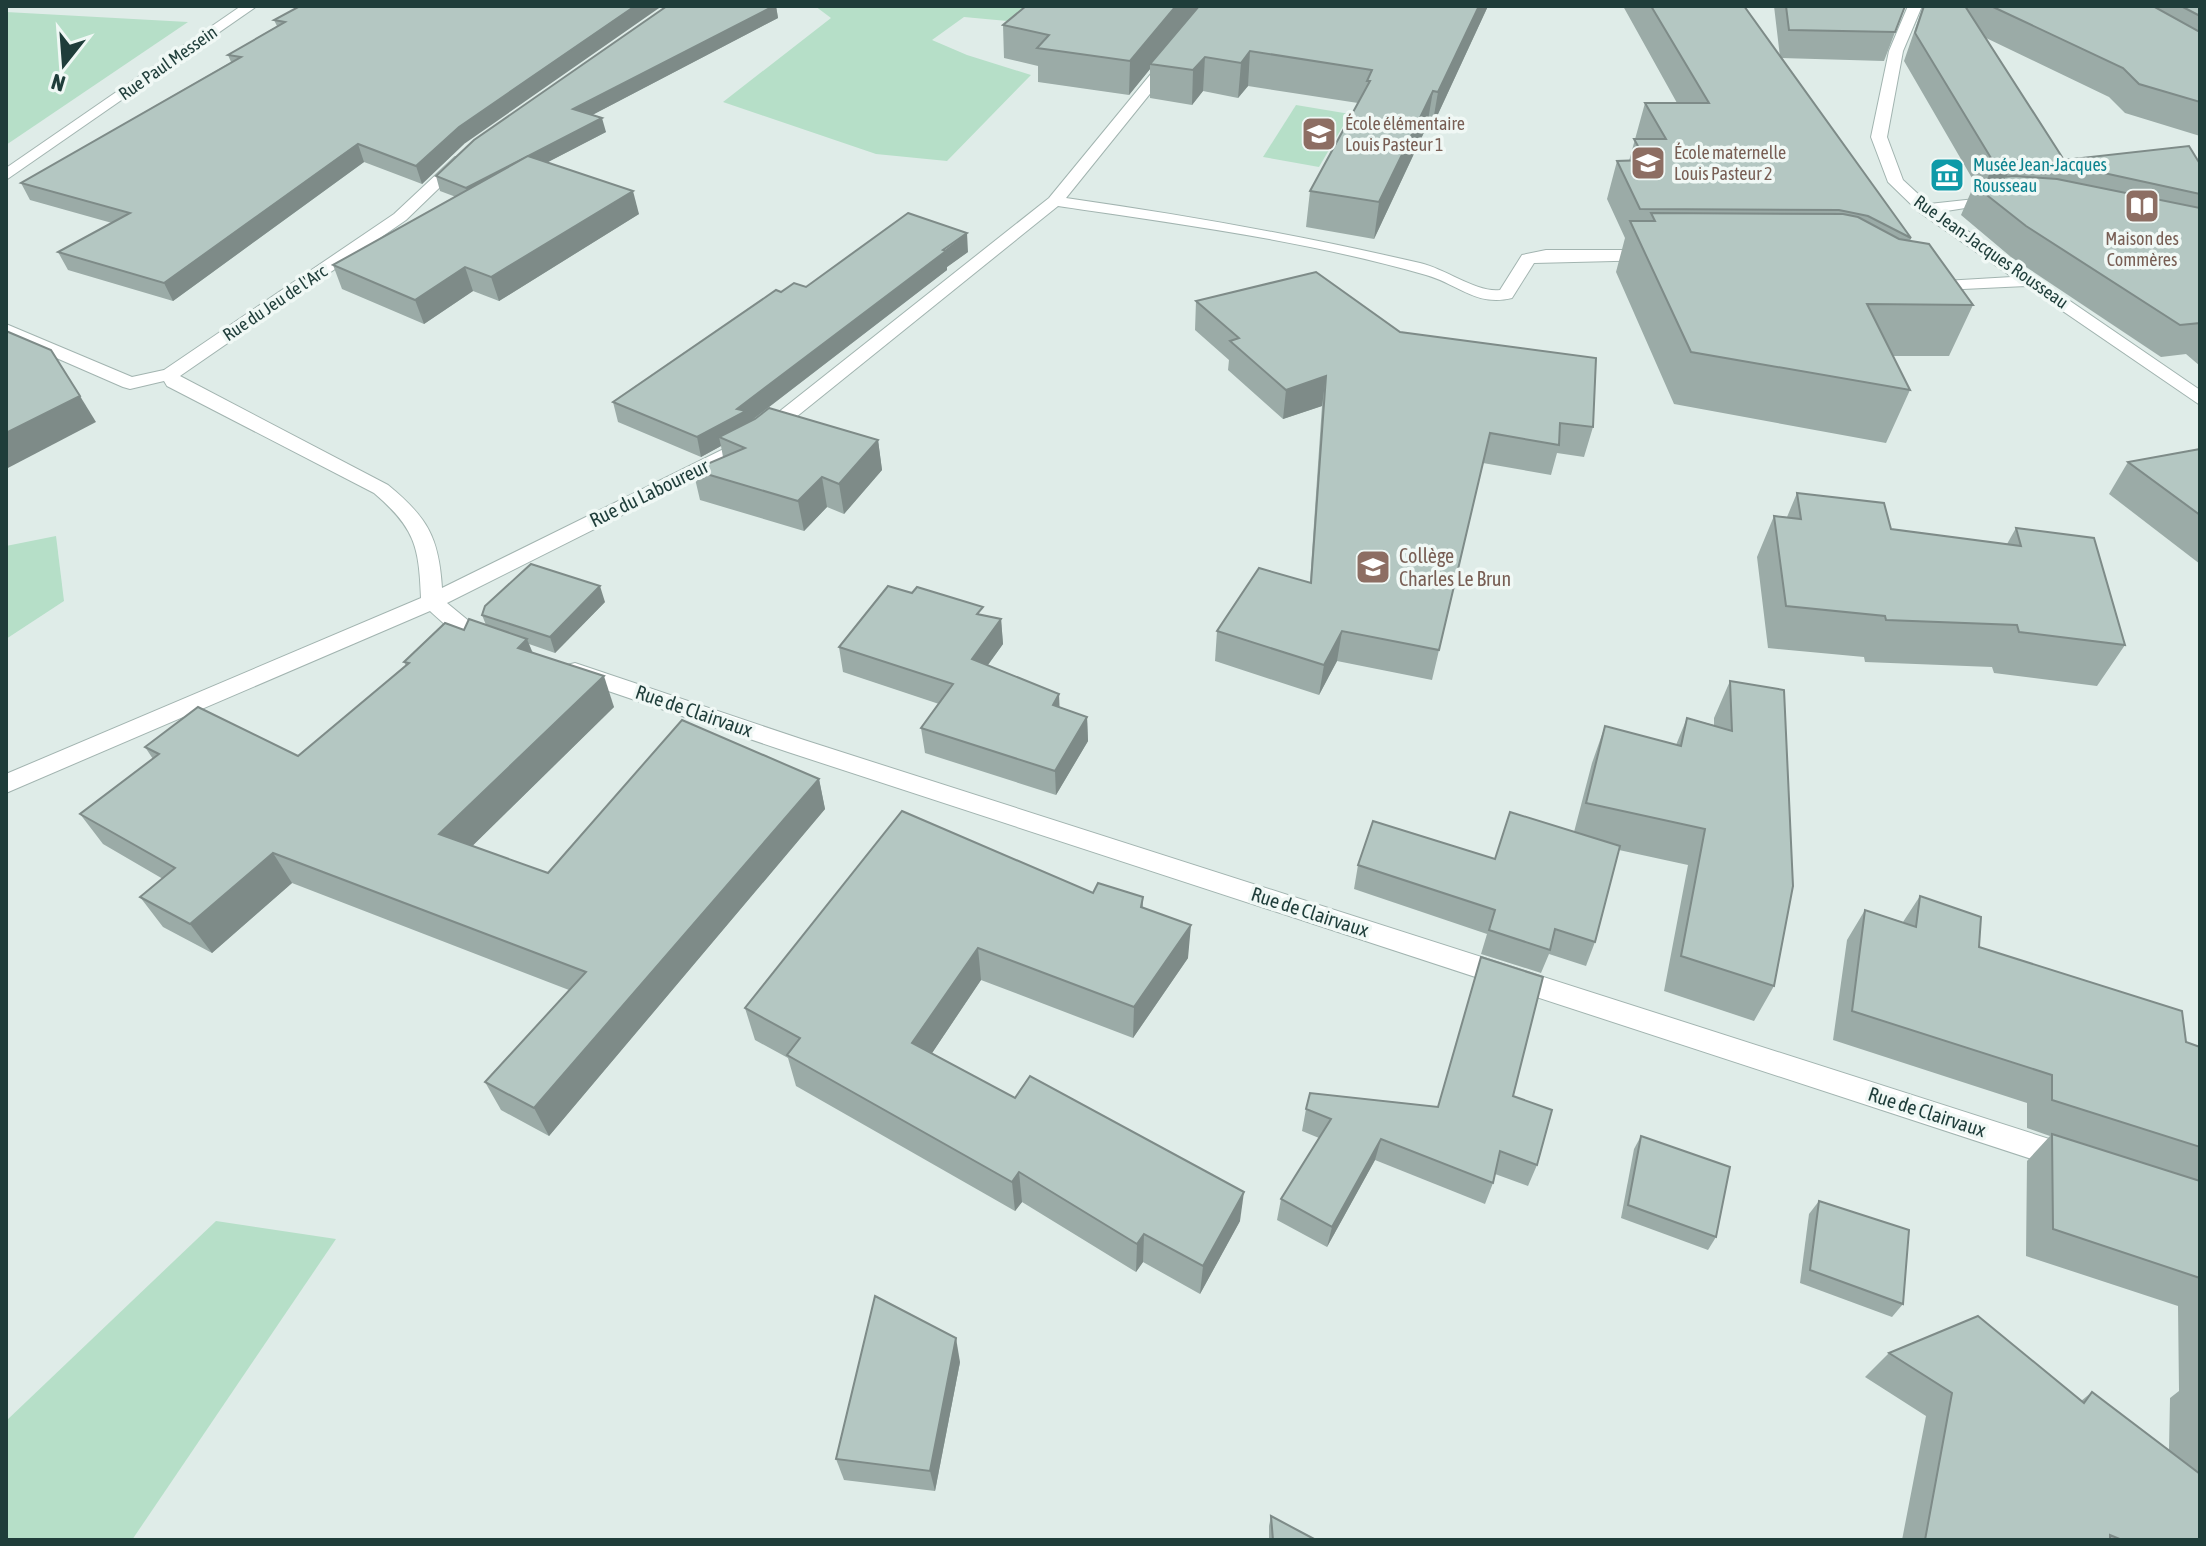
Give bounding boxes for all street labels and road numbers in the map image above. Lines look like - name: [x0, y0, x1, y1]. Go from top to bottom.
- street label: Rue Paul Messein: [115, 21, 221, 104]
- street label: Rue Jean-Jacques Rousseau: [1910, 191, 2072, 313]
- street label: Rue du Jeu de l'Arc: [219, 260, 331, 345]
- street label: Rue du Laboureur: [586, 453, 713, 531]
- street label: Rue de Clairvaux: [633, 680, 756, 741]
- street label: Rue de Clairvaux: [1249, 882, 1372, 941]
- street label: Rue de Clairvaux: [1866, 1082, 1989, 1141]

